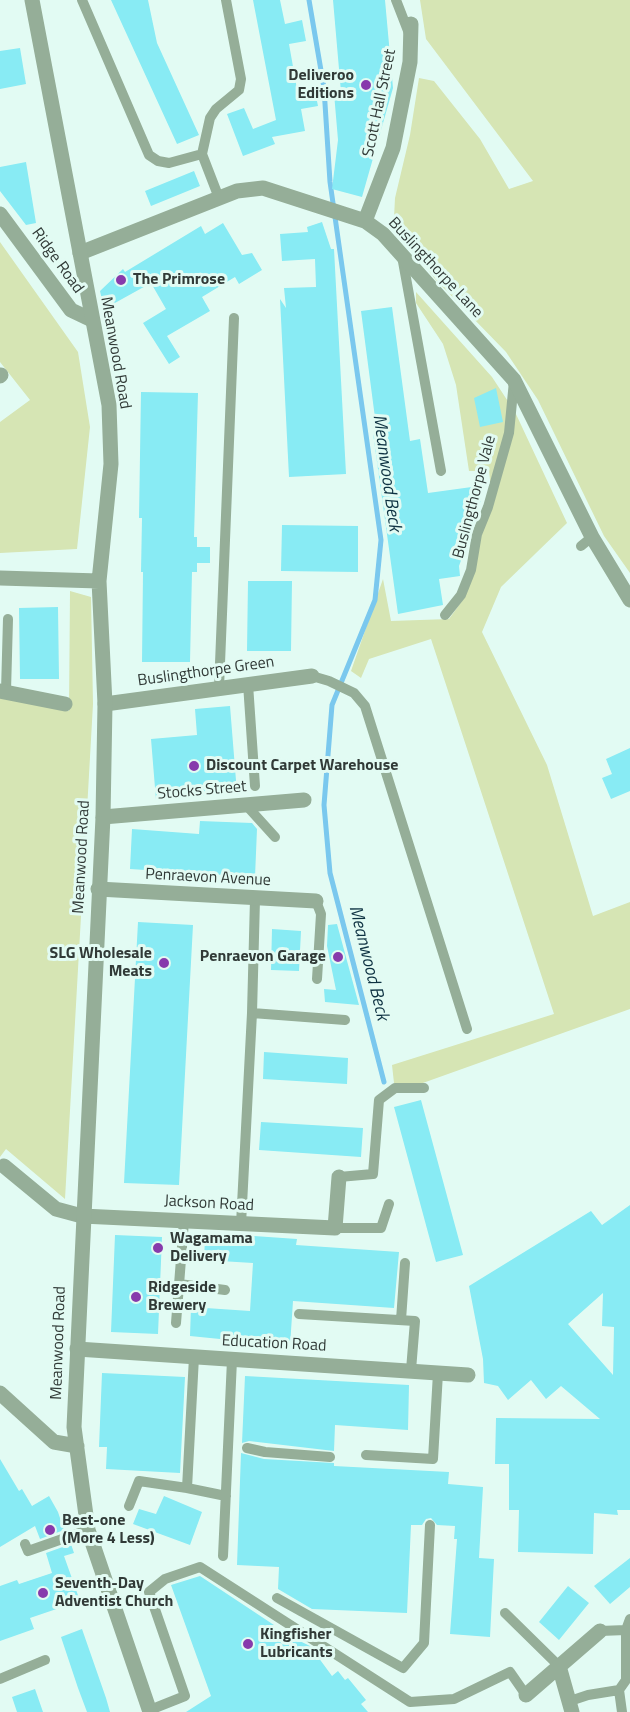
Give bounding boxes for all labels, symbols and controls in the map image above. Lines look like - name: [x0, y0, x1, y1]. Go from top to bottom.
- street label: Scott Hall Street: [359, 47, 401, 159]
- place label: Deliveroo Editions: [288, 66, 354, 104]
- marker: Deliveroo Editions: [359, 78, 373, 92]
- street label: Buslingthorpe Lane: [384, 214, 486, 322]
- street label: Ridge Road: [27, 224, 87, 298]
- place label: The Primrose: [133, 270, 225, 290]
- marker: The Primrose: [114, 273, 128, 287]
- street label: Meanwood Road: [96, 295, 134, 411]
- water label: Meanwood Beck: [367, 413, 405, 533]
- street label: Buslingthorpe Vale: [449, 433, 501, 561]
- street label: Buslingthorpe Green: [136, 653, 276, 691]
- place label: Discount Carpet Warehouse: [206, 756, 398, 776]
- marker: Discount Carpet Warehouse: [187, 759, 201, 773]
- street label: Stocks Street: [157, 778, 247, 804]
- street label: Meanwood Road: [69, 800, 95, 914]
- street label: Penraevon Avenue: [145, 865, 271, 891]
- water label: Meanwood Beck: [343, 903, 393, 1023]
- place label: SLG Wholesale Meats: [50, 944, 152, 982]
- place label: Penraevon Garage: [200, 947, 326, 967]
- marker: Penraevon Garage: [331, 950, 345, 964]
- marker: SLG Wholesale Meats: [157, 956, 171, 970]
- street label: Jackson Road: [164, 1192, 254, 1216]
- place label: Wagamama Delivery: [170, 1229, 253, 1267]
- marker: Wagamama Delivery: [151, 1241, 165, 1255]
- place label: Ridgeside Brewery: [148, 1278, 216, 1316]
- street label: Meanwood Road: [47, 1286, 71, 1400]
- marker: Ridgeside Brewery: [129, 1290, 143, 1304]
- street label: Education Road: [221, 1332, 327, 1356]
- place label: Best-one (More 4 Less): [62, 1511, 155, 1549]
- marker: Best-one (More 4 Less): [43, 1523, 57, 1537]
- place label: Seventh-Day Adventist Church: [55, 1574, 173, 1612]
- marker: Seventh-Day Adventist Church: [36, 1586, 50, 1600]
- place label: Kingfisher Lubricants: [260, 1625, 333, 1663]
- marker: Kingfisher Lubricants: [241, 1637, 255, 1651]

